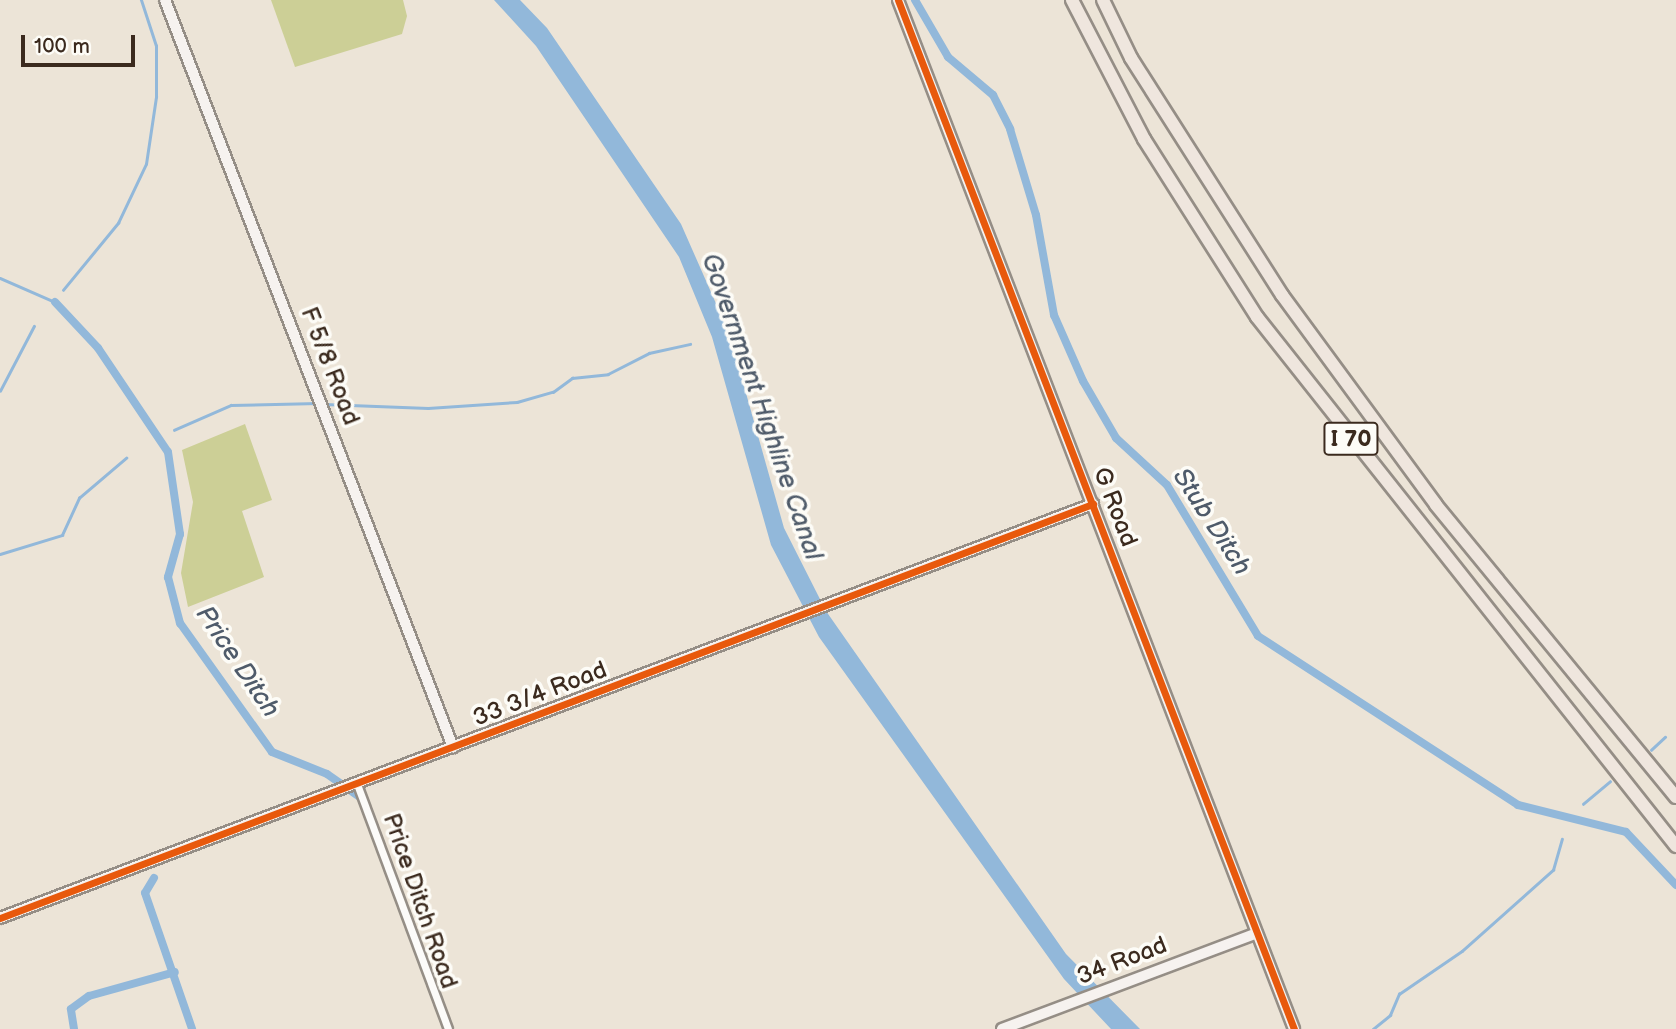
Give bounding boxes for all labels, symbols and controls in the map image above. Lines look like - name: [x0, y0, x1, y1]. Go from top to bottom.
- scale bar: [24, 21, 138, 65]
- text: 100 m: [34, 34, 90, 59]
- water label: Government Highline Canal: [694, 250, 828, 564]
- street label: F 5/8 Road: [294, 303, 366, 429]
- road number: I 70: [1323, 420, 1379, 458]
- street label: G Road: [1087, 463, 1143, 551]
- water label: Stub Ditch: [1165, 463, 1257, 581]
- water label: Price Ditch: [188, 600, 286, 724]
- street label: 33 3/4 Road: [469, 655, 611, 733]
- street label: Price Ditch Road: [377, 810, 463, 992]
- street label: 34 Road: [1073, 931, 1171, 991]

